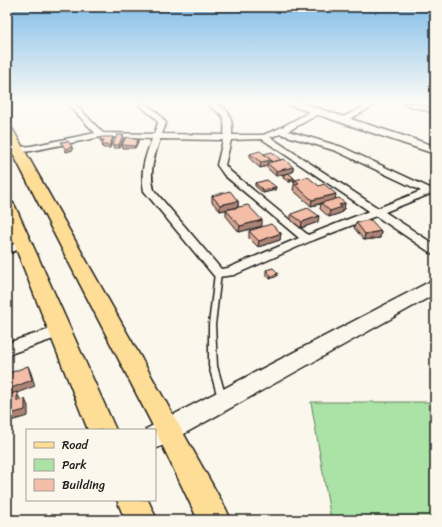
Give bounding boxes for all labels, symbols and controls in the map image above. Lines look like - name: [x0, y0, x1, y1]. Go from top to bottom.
- legend: [26, 429, 156, 501]
- text: Road: [62, 434, 89, 456]
- text: Park: [62, 454, 87, 476]
- text: Building: [62, 474, 105, 496]

